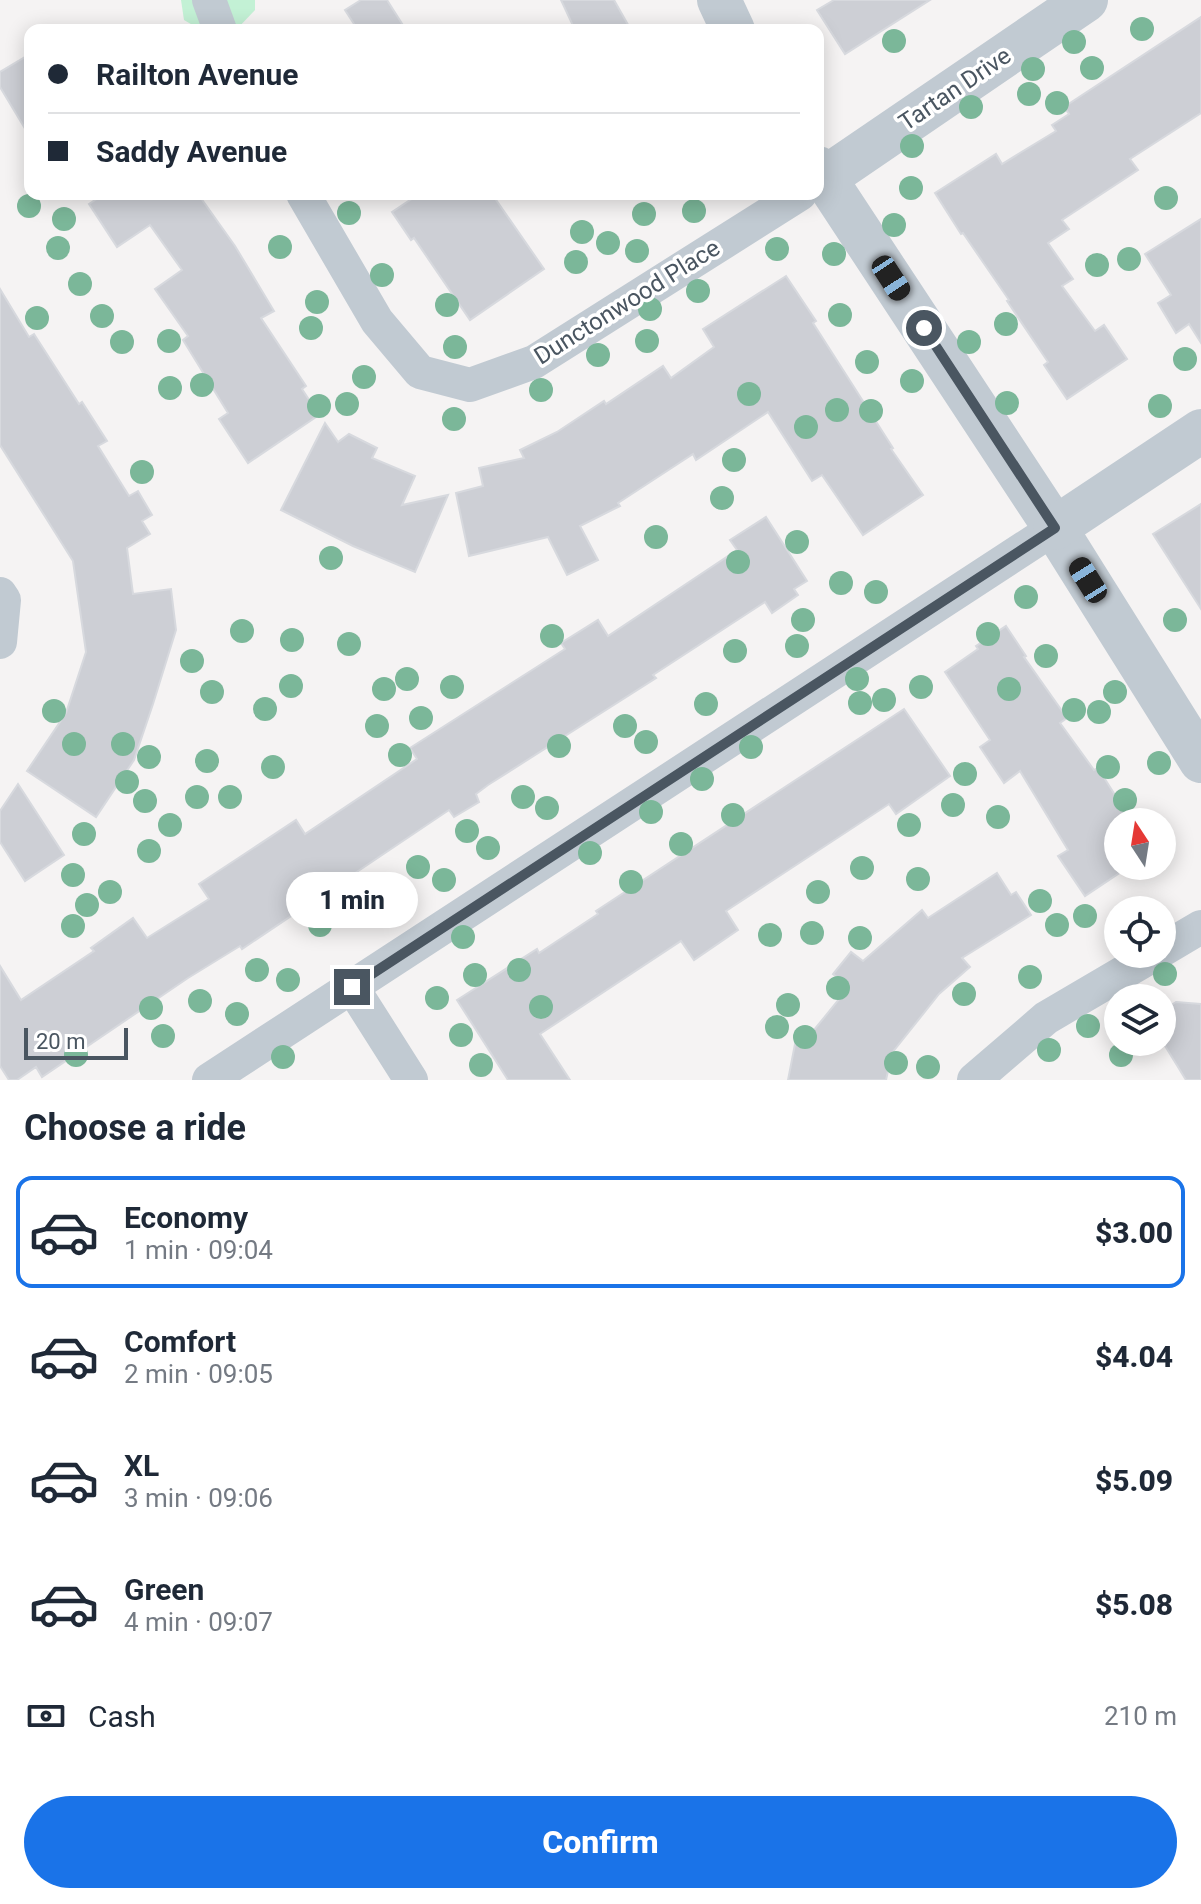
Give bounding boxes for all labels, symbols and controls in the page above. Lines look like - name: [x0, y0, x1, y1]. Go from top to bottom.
- street label: Tartan Drive: [894, 41, 1016, 137]
- text: Railton Avenue: [96, 57, 299, 92]
- text: Saddy Avenue: [96, 134, 287, 169]
- street label: Dunctonwood Place: [529, 234, 725, 370]
- car: [868, 251, 914, 305]
- route start: [906, 310, 942, 346]
- car: [1065, 553, 1111, 607]
- north arrow: [1104, 808, 1176, 880]
- map controls: [1104, 808, 1176, 1056]
- callout: 1 min: [286, 871, 418, 927]
- text: 1 min: [319, 885, 385, 915]
- button: locate: [1104, 896, 1176, 968]
- route end: [334, 969, 370, 1005]
- button: layers: [1104, 984, 1176, 1056]
- scale bar: [24, 1024, 128, 1060]
- text: 20 m: [36, 1029, 85, 1054]
- text: Choose a ride: [24, 1107, 246, 1149]
- icon: car: [28, 1196, 100, 1268]
- text: Economy: [124, 1200, 248, 1235]
- text: $3.00: [1095, 1215, 1173, 1250]
- text: 1 min · 09:04: [124, 1235, 273, 1265]
- icon: car: [28, 1320, 100, 1392]
- text: Comfort: [124, 1324, 236, 1359]
- text: $4.04: [1095, 1339, 1173, 1374]
- text: 2 min · 09:05: [124, 1359, 273, 1389]
- icon: car: [28, 1444, 100, 1516]
- text: XL: [124, 1448, 159, 1483]
- text: $5.09: [1095, 1463, 1173, 1498]
- text: 3 min · 09:06: [124, 1483, 273, 1513]
- icon: car: [28, 1568, 100, 1640]
- text: Green: [124, 1572, 204, 1607]
- text: $5.08: [1095, 1587, 1173, 1622]
- text: 4 min · 09:07: [124, 1607, 273, 1637]
- icon: cash: [24, 1694, 68, 1738]
- text: Cash: [88, 1699, 156, 1734]
- text: 210 m: [1104, 1701, 1177, 1731]
- button: Confirm: [24, 1796, 1177, 1888]

